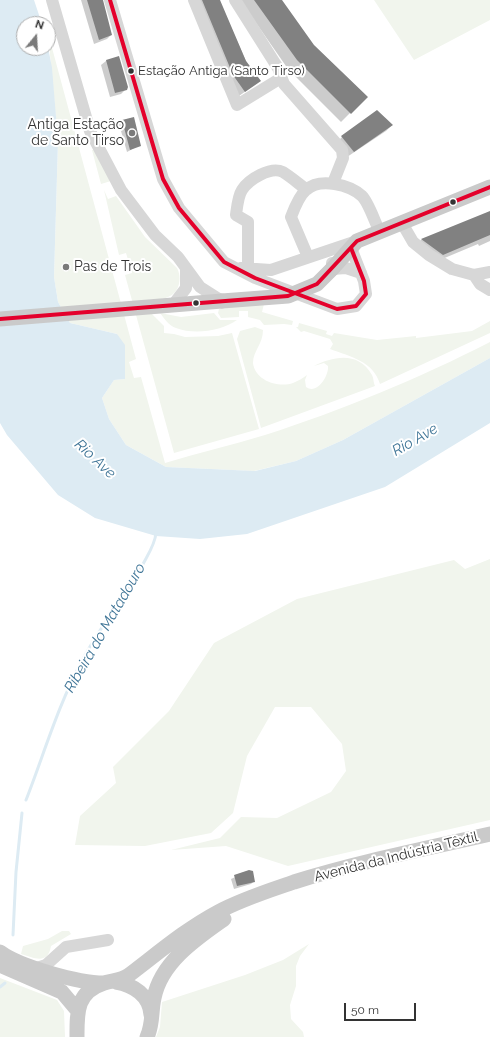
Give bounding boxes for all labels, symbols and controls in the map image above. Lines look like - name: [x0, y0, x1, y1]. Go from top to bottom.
- north arrow: [16, 16, 56, 56]
- text: N: [34, 18, 46, 33]
- place label: Estação Antiga (Santo Tirso): [138, 63, 305, 79]
- marker: Estação Antiga (Santo Tirso): [126, 66, 136, 76]
- place label: Antiga Estação de Santo Tirso: [28, 117, 124, 150]
- marker: Antiga Estação de Santo Tirso: [127, 128, 137, 138]
- unlabelled marker: [448, 197, 458, 207]
- place label: Pas de Trois: [74, 259, 151, 275]
- marker: Pas de Trois: [61, 262, 71, 272]
- unlabelled marker: [191, 298, 201, 308]
- water label: Rio Ave: [389, 420, 441, 460]
- water label: Rio Ave: [71, 436, 119, 482]
- water label: Ribeira do Matadouro: [61, 560, 149, 696]
- street label: Avenida da Indústria Têxtil: [312, 828, 480, 886]
- scale bar: [346, 995, 418, 1021]
- text: 50 m: [351, 1003, 379, 1017]

